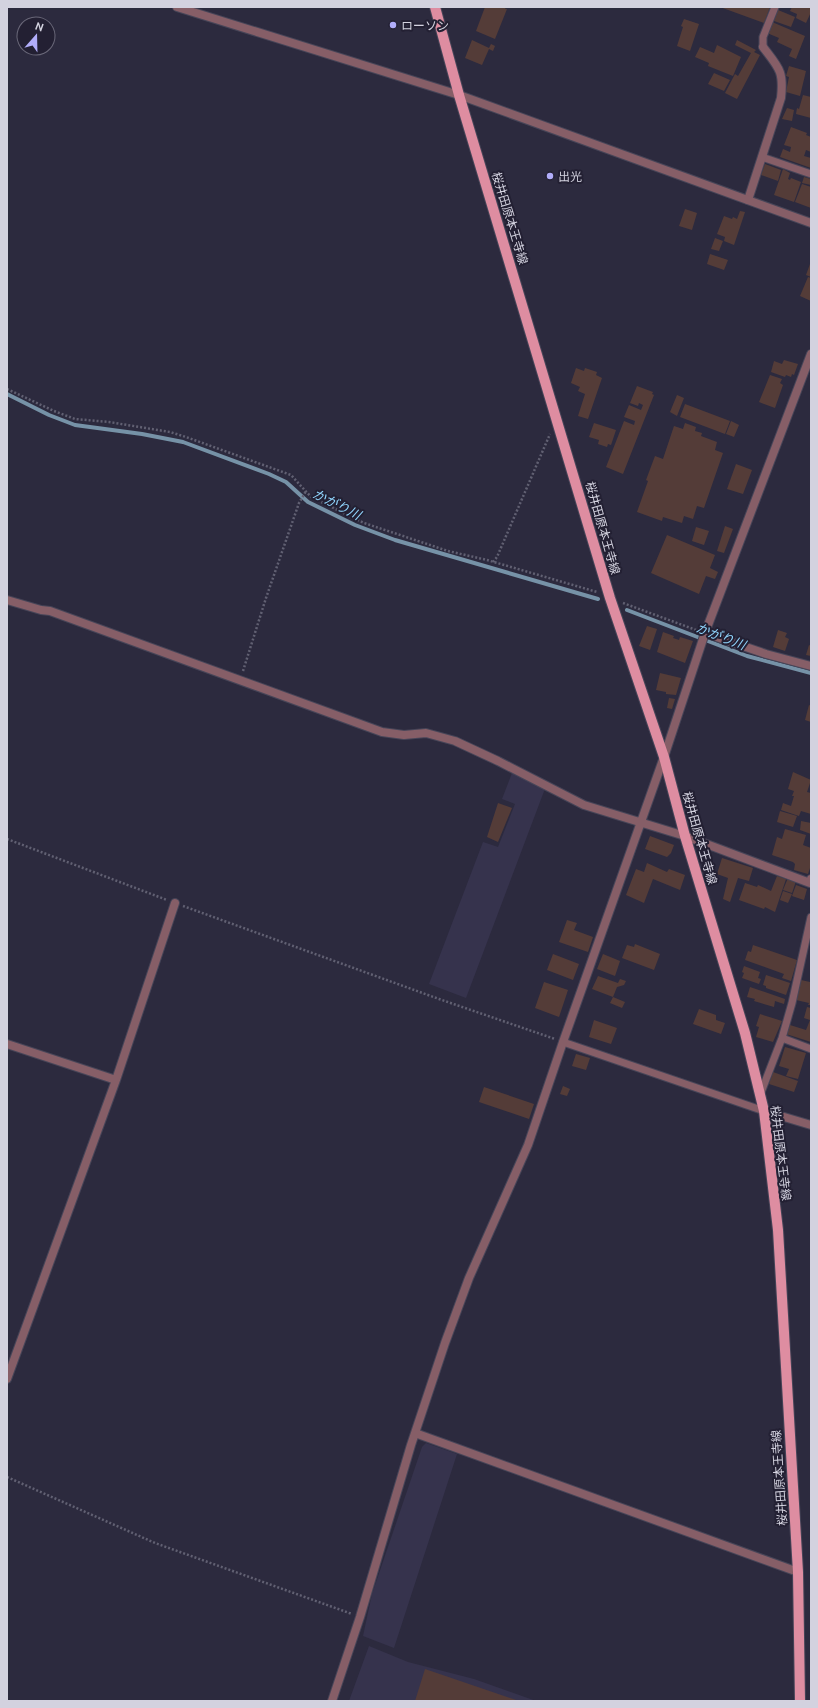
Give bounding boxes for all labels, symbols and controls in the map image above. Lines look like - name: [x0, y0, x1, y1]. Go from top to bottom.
- north arrow: [16, 16, 56, 56]
- place label: ローソン: [401, 19, 449, 32]
- text: N: [34, 20, 45, 34]
- marker: ローソン: [388, 20, 398, 30]
- street label: 桜井田原本王寺線: [490, 170, 530, 266]
- place label: 出光: [558, 170, 582, 183]
- marker: 出光: [545, 171, 555, 181]
- street label: 桜井田原本王寺線: [584, 480, 622, 576]
- water label: かがり川: [311, 486, 365, 523]
- water label: かがり川: [694, 620, 750, 653]
- street label: 桜井田原本王寺線: [681, 790, 719, 886]
- street label: 桜井田原本王寺線: [769, 1105, 793, 1201]
- street label: 桜井田原本王寺線: [769, 1430, 789, 1526]

